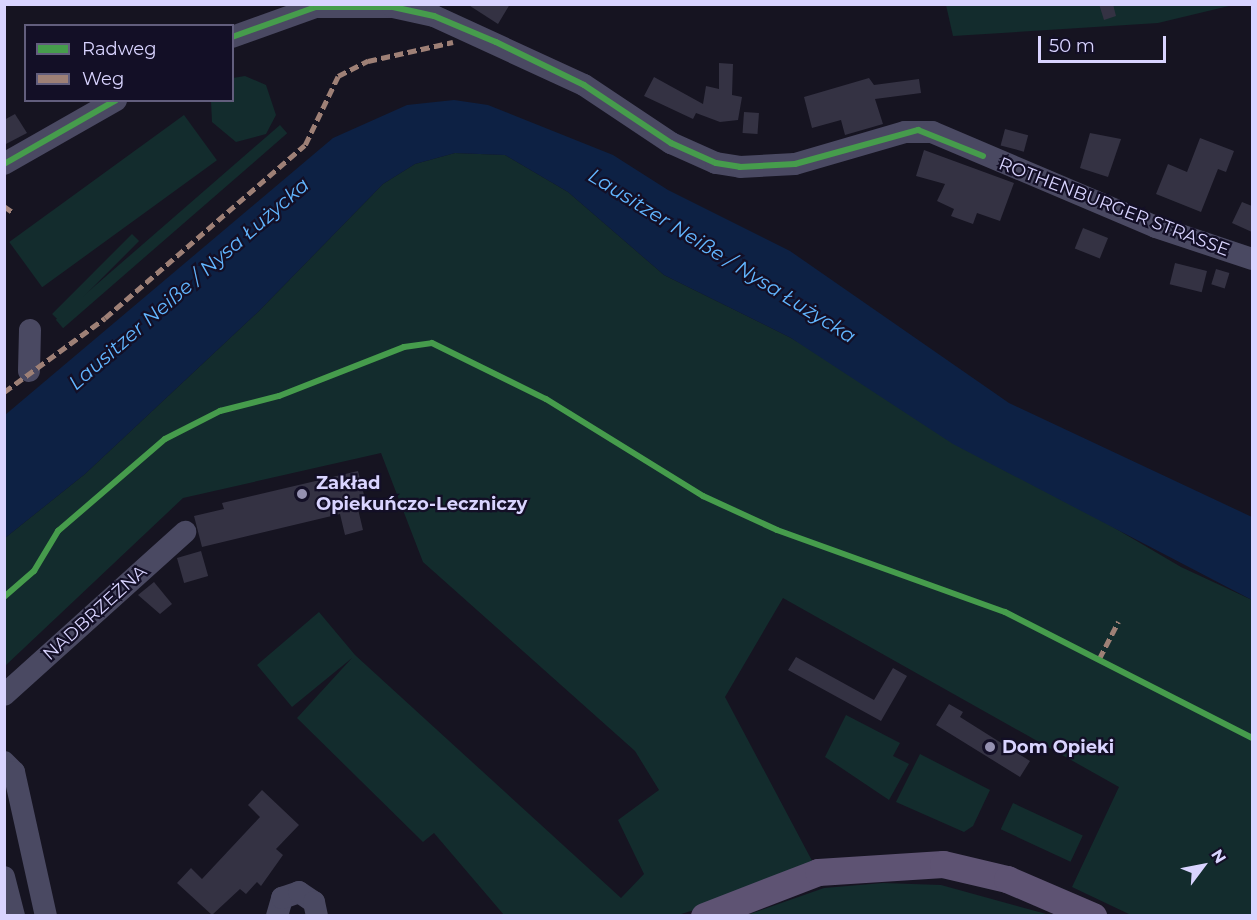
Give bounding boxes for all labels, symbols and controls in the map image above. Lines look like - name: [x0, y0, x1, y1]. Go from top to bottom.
- legend: [24, 24, 234, 102]
- scale bar: [1041, 24, 1168, 62]
- text: 50 m: [1049, 35, 1095, 57]
- text: Radweg: [82, 38, 157, 60]
- text: Weg: [82, 68, 124, 90]
- street label: ROTHENBURGER STRASSE: [996, 153, 1232, 261]
- water label: Lausitzer Neiße / Nysa Łużycka: [584, 163, 860, 349]
- water label: Lausitzer Neiße / Nysa Łużycka: [64, 173, 314, 395]
- place label: Zakład Opiekuńczo-Leczniczy: [316, 473, 527, 516]
- marker: Zakład Opiekuńczo-Leczniczy: [293, 485, 311, 503]
- street label: NADBRZEŻNA: [39, 561, 151, 665]
- place label: Dom Opieki: [1002, 736, 1114, 758]
- marker: Dom Opieki: [983, 740, 997, 754]
- north arrow: [1173, 836, 1233, 896]
- text: N: [1207, 846, 1230, 867]

